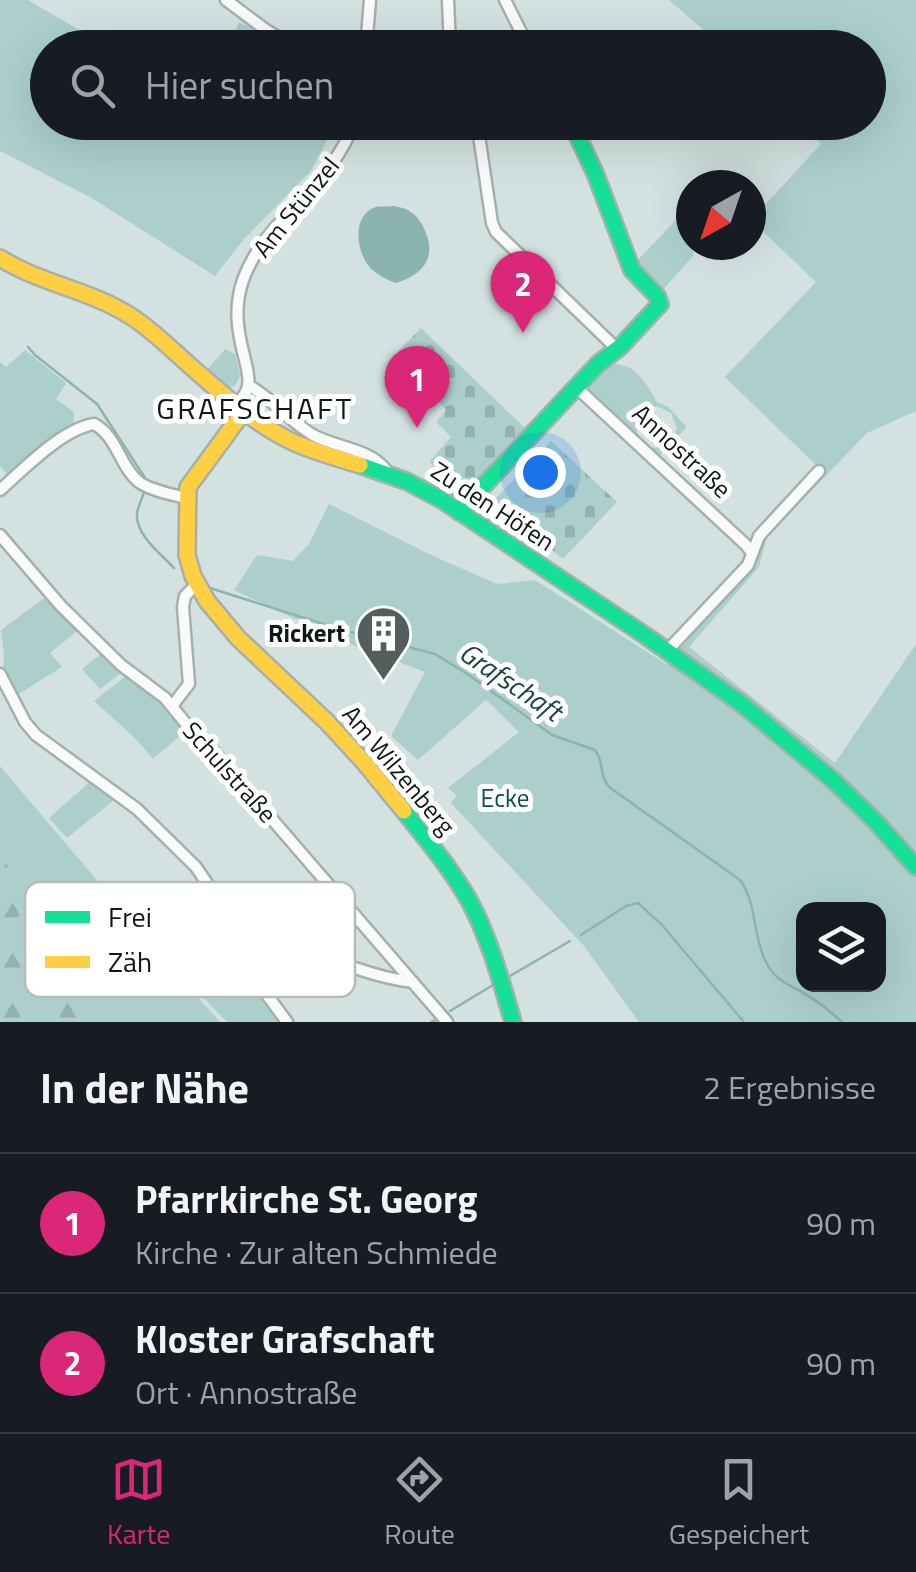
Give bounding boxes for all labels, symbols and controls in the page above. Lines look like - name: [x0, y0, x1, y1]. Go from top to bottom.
- search box: [30, 30, 886, 140]
- text: Hier suchen: [145, 56, 334, 114]
- icon: search: [65, 58, 120, 113]
- street label: Am Stünzel: [244, 148, 348, 266]
- north arrow: [676, 170, 766, 260]
- pin: 2: [490, 250, 556, 333]
- pin: 1: [384, 346, 450, 428]
- district label: GRAFSCHAFT: [156, 385, 354, 431]
- street label: Annostraße: [624, 395, 740, 507]
- your location: [515, 447, 566, 498]
- street label: Zu den Höfen: [424, 452, 562, 560]
- building icon: Rickert: [354, 603, 414, 682]
- place label: Rickert: [268, 614, 345, 652]
- water label: Grafschaft: [451, 631, 574, 733]
- street label: Am Wilzenberg: [333, 697, 465, 843]
- street label: Schulstraße: [174, 713, 286, 831]
- park label: Ecke: [481, 779, 529, 817]
- legend: [25, 882, 355, 997]
- text: Frei: [108, 895, 152, 938]
- map controls: [796, 902, 886, 992]
- button: layers: [796, 902, 886, 992]
- text: Zäh: [108, 940, 152, 983]
- text: In der Nähe: [40, 1055, 249, 1119]
- text: 2 Ergebnisse: [703, 1063, 876, 1111]
- text: Pfarrkirche St. Georg: [135, 1170, 478, 1228]
- text: 1: [64, 1199, 81, 1247]
- text: 90 m: [806, 1199, 876, 1247]
- text: Kirche · Zur alten Schmiede: [135, 1228, 498, 1276]
- text: Kloster Grafschaft: [135, 1310, 435, 1368]
- text: 2: [64, 1339, 81, 1387]
- text: 90 m: [806, 1339, 876, 1387]
- text: Ort · Annostraße: [135, 1368, 358, 1416]
- tab: Karte: [107, 1452, 171, 1555]
- tab: Route: [384, 1452, 455, 1555]
- tab: Gespeichert: [669, 1452, 809, 1555]

